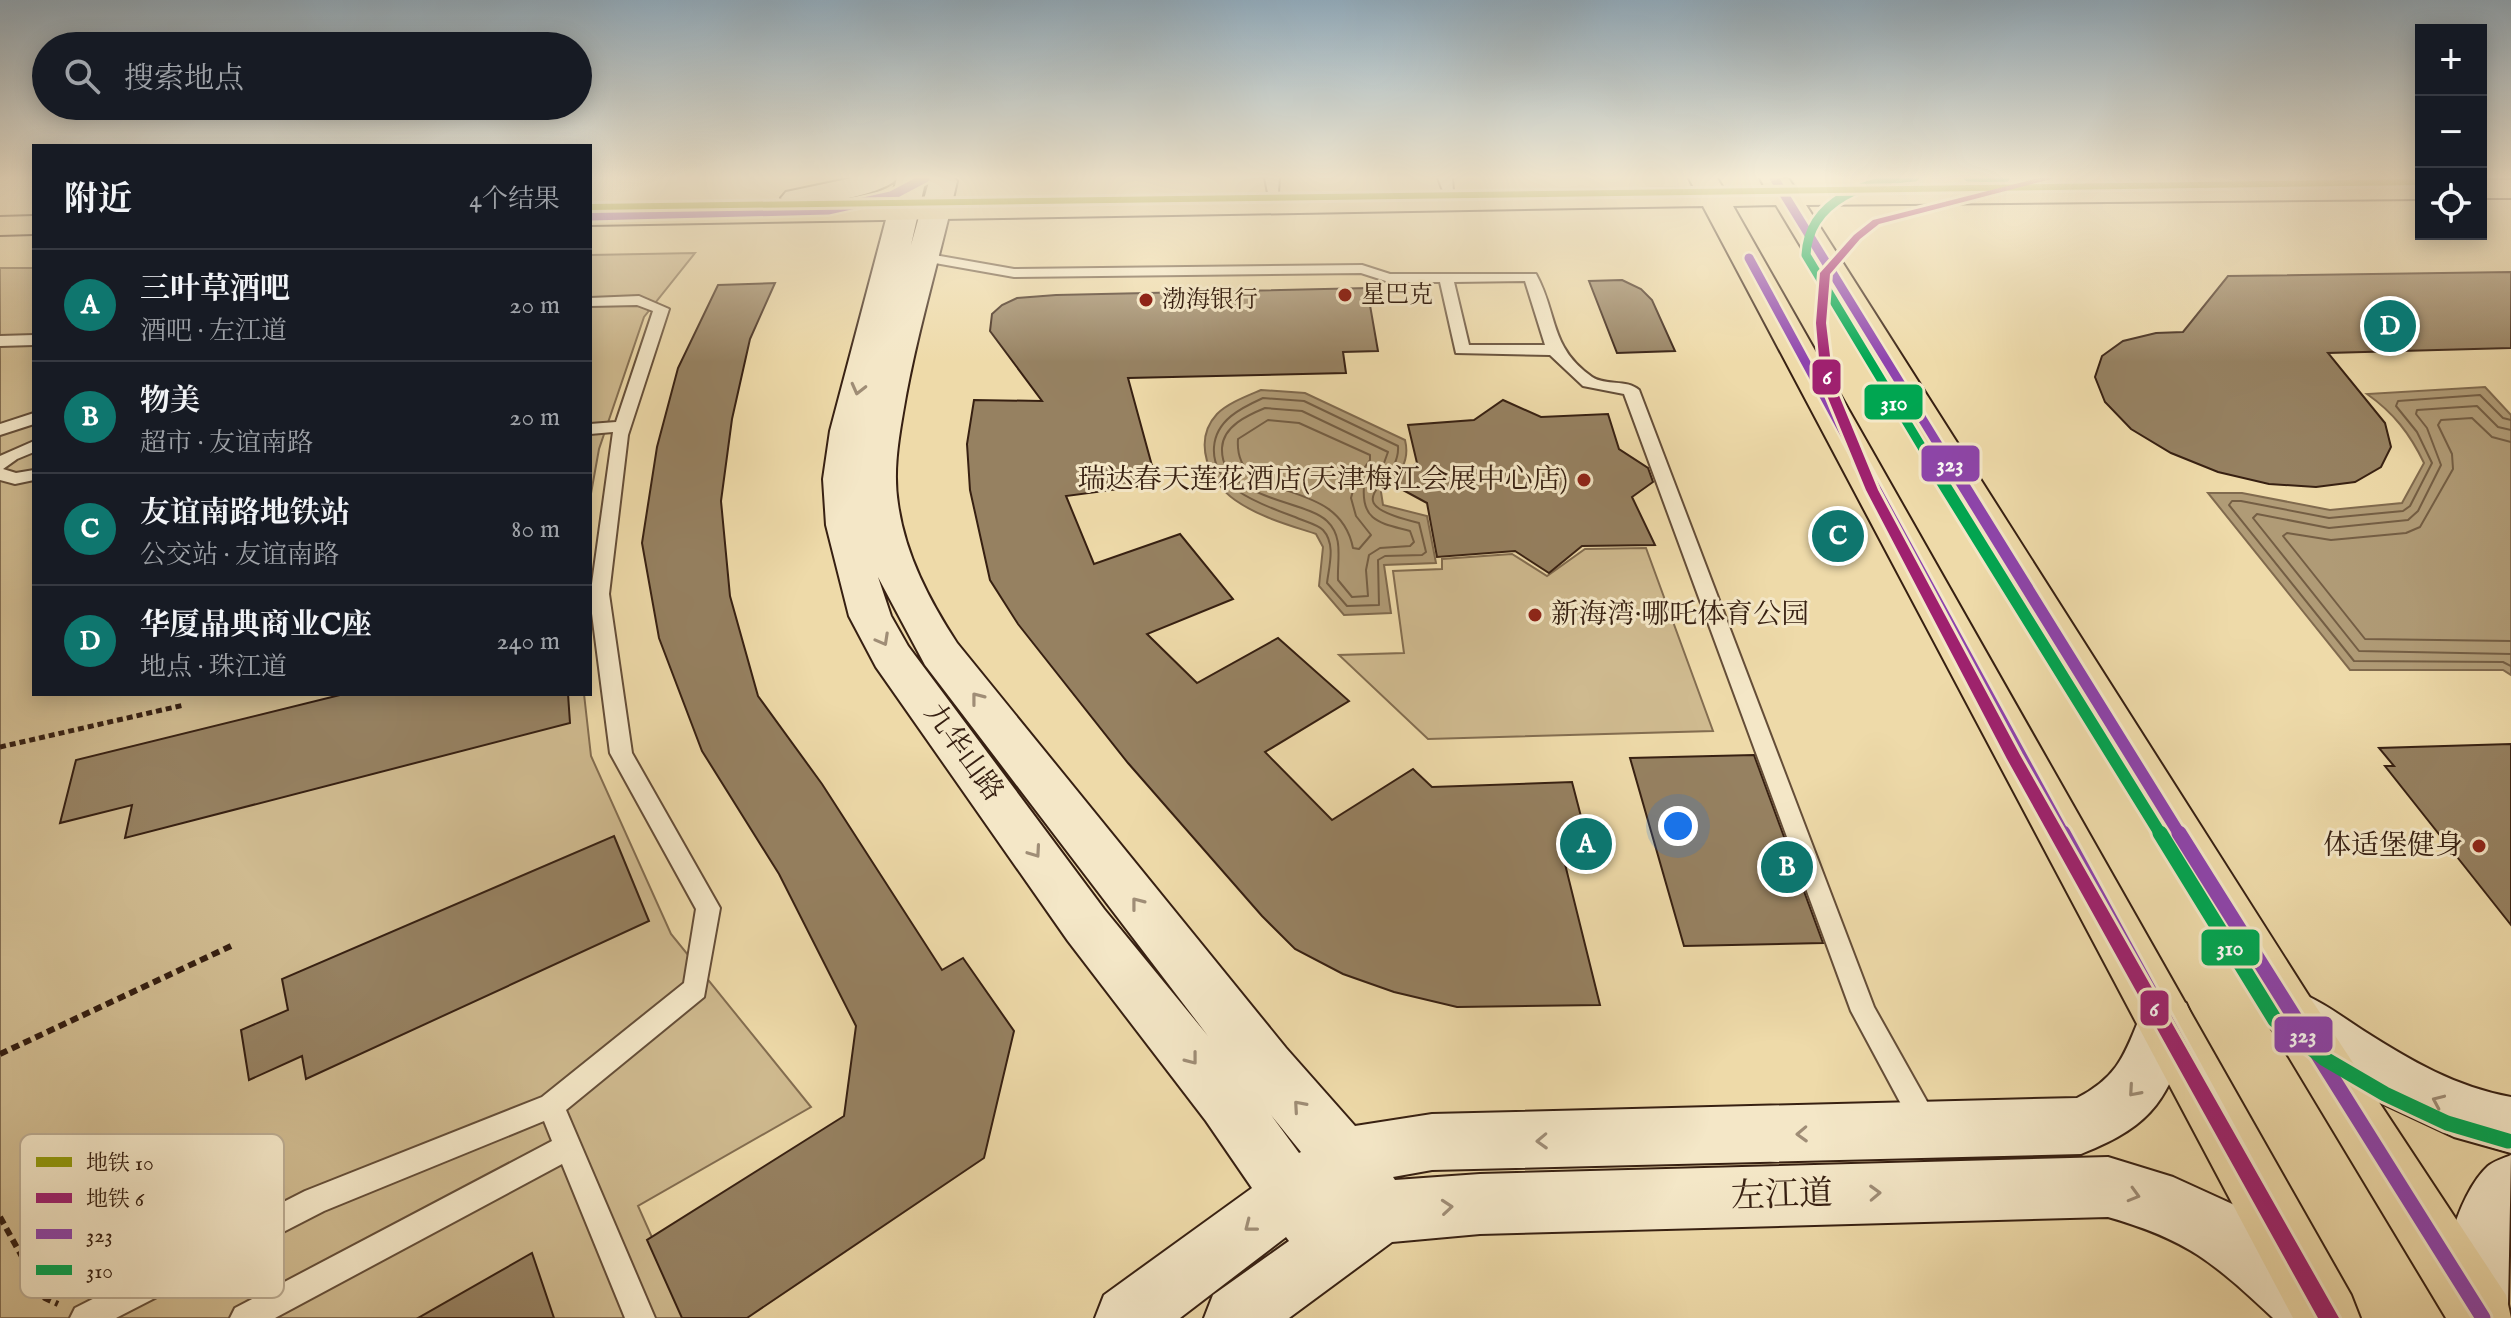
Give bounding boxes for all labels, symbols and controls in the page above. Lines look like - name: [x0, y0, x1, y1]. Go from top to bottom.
- map controls: [2415, 24, 2487, 240]
- button: +: [2415, 24, 2487, 96]
- search box: [32, 32, 592, 120]
- icon: search: [60, 54, 104, 98]
- text: 搜索地点: [124, 61, 244, 99]
- button: −: [2415, 96, 2487, 168]
- button: locate: [2415, 168, 2487, 240]
- text: 附近: [64, 179, 132, 222]
- text: 4个结果: [469, 183, 560, 216]
- text: 三叶草酒吧: [140, 271, 290, 309]
- place label: 星巴克: [1361, 280, 1433, 311]
- place label: 渤海银行: [1162, 285, 1258, 316]
- marker: 星巴克: [1336, 286, 1354, 304]
- text: A: [81, 289, 99, 322]
- text: 20 m: [509, 289, 560, 322]
- marker: 渤海银行: [1137, 291, 1155, 309]
- pin: D: [2364, 296, 2416, 356]
- text: 酒吧 · 左江道: [140, 315, 287, 348]
- line badge: 6: [1811, 358, 1842, 396]
- text: 6: [1822, 364, 1833, 392]
- one-way arrow: [850, 382, 867, 395]
- text: 物美: [140, 383, 200, 421]
- line badge: 310: [1863, 383, 1924, 421]
- text: 310: [1880, 390, 1908, 418]
- text: B: [81, 401, 99, 434]
- text: 20 m: [509, 401, 560, 434]
- text: 超市 · 友谊南路: [140, 427, 313, 460]
- line badge: 323: [1920, 444, 1981, 483]
- text: 323: [1937, 451, 1963, 479]
- place label: 瑞达春天莲花酒店(天津梅江会展中心店): [1078, 463, 1568, 498]
- marker: 瑞达春天莲花酒店(天津梅江会展中心店): [1575, 471, 1593, 489]
- text: 友谊南路地铁站: [140, 495, 350, 533]
- pin: C: [1812, 506, 1864, 566]
- text: C: [81, 513, 99, 546]
- text: 80 m: [511, 513, 560, 546]
- text: 公交站 · 友谊南路: [140, 539, 339, 572]
- place label: 新海湾·哪吒体育公园: [1551, 598, 1809, 633]
- marker: 新海湾·哪吒体育公园: [1526, 606, 1544, 624]
- text: 华厦晶典商业C座: [140, 607, 371, 645]
- text: D: [80, 625, 100, 658]
- text: 240 m: [497, 625, 560, 658]
- one-way arrow: [874, 632, 889, 647]
- text: 地点 · 珠江道: [140, 651, 287, 684]
- one-way arrow: [972, 693, 987, 707]
- street label: 九华山路: [916, 697, 1010, 809]
- your location: [1658, 806, 1698, 846]
- pin: A: [1560, 814, 1612, 874]
- place label: 体适堡健身: [2323, 829, 2463, 864]
- pin: B: [1761, 837, 1813, 897]
- marker: 体适堡健身: [2470, 837, 2488, 855]
- one-way arrow: [1025, 843, 1040, 857]
- one-way arrow: [1133, 897, 1147, 912]
- line badge: 310: [2200, 928, 2261, 967]
- text: 310: [2216, 935, 2244, 963]
- line badge: 6: [2139, 989, 2170, 1027]
- text: 6: [2149, 996, 2160, 1024]
- line badge: 323: [2273, 1015, 2334, 1054]
- text: 323: [2290, 1022, 2316, 1050]
- one-way arrow: [1182, 1050, 1196, 1065]
- one-way arrow: [2129, 1082, 2144, 1097]
- one-way arrow: [2431, 1094, 2446, 1110]
- one-way arrow: [1294, 1101, 1309, 1115]
- one-way arrow: [1795, 1125, 1808, 1143]
- one-way arrow: [1535, 1133, 1548, 1150]
- legend: [20, 1134, 284, 1298]
- text: 地铁 10: [86, 1150, 154, 1178]
- street label: 左江道: [1730, 1173, 1834, 1219]
- one-way arrow: [1869, 1185, 1882, 1202]
- one-way arrow: [2127, 1185, 2141, 1202]
- text: 地铁 6: [86, 1186, 145, 1214]
- one-way arrow: [1441, 1198, 1454, 1215]
- one-way arrow: [1244, 1217, 1259, 1231]
- text: 323: [86, 1222, 113, 1250]
- text: 310: [86, 1258, 113, 1286]

